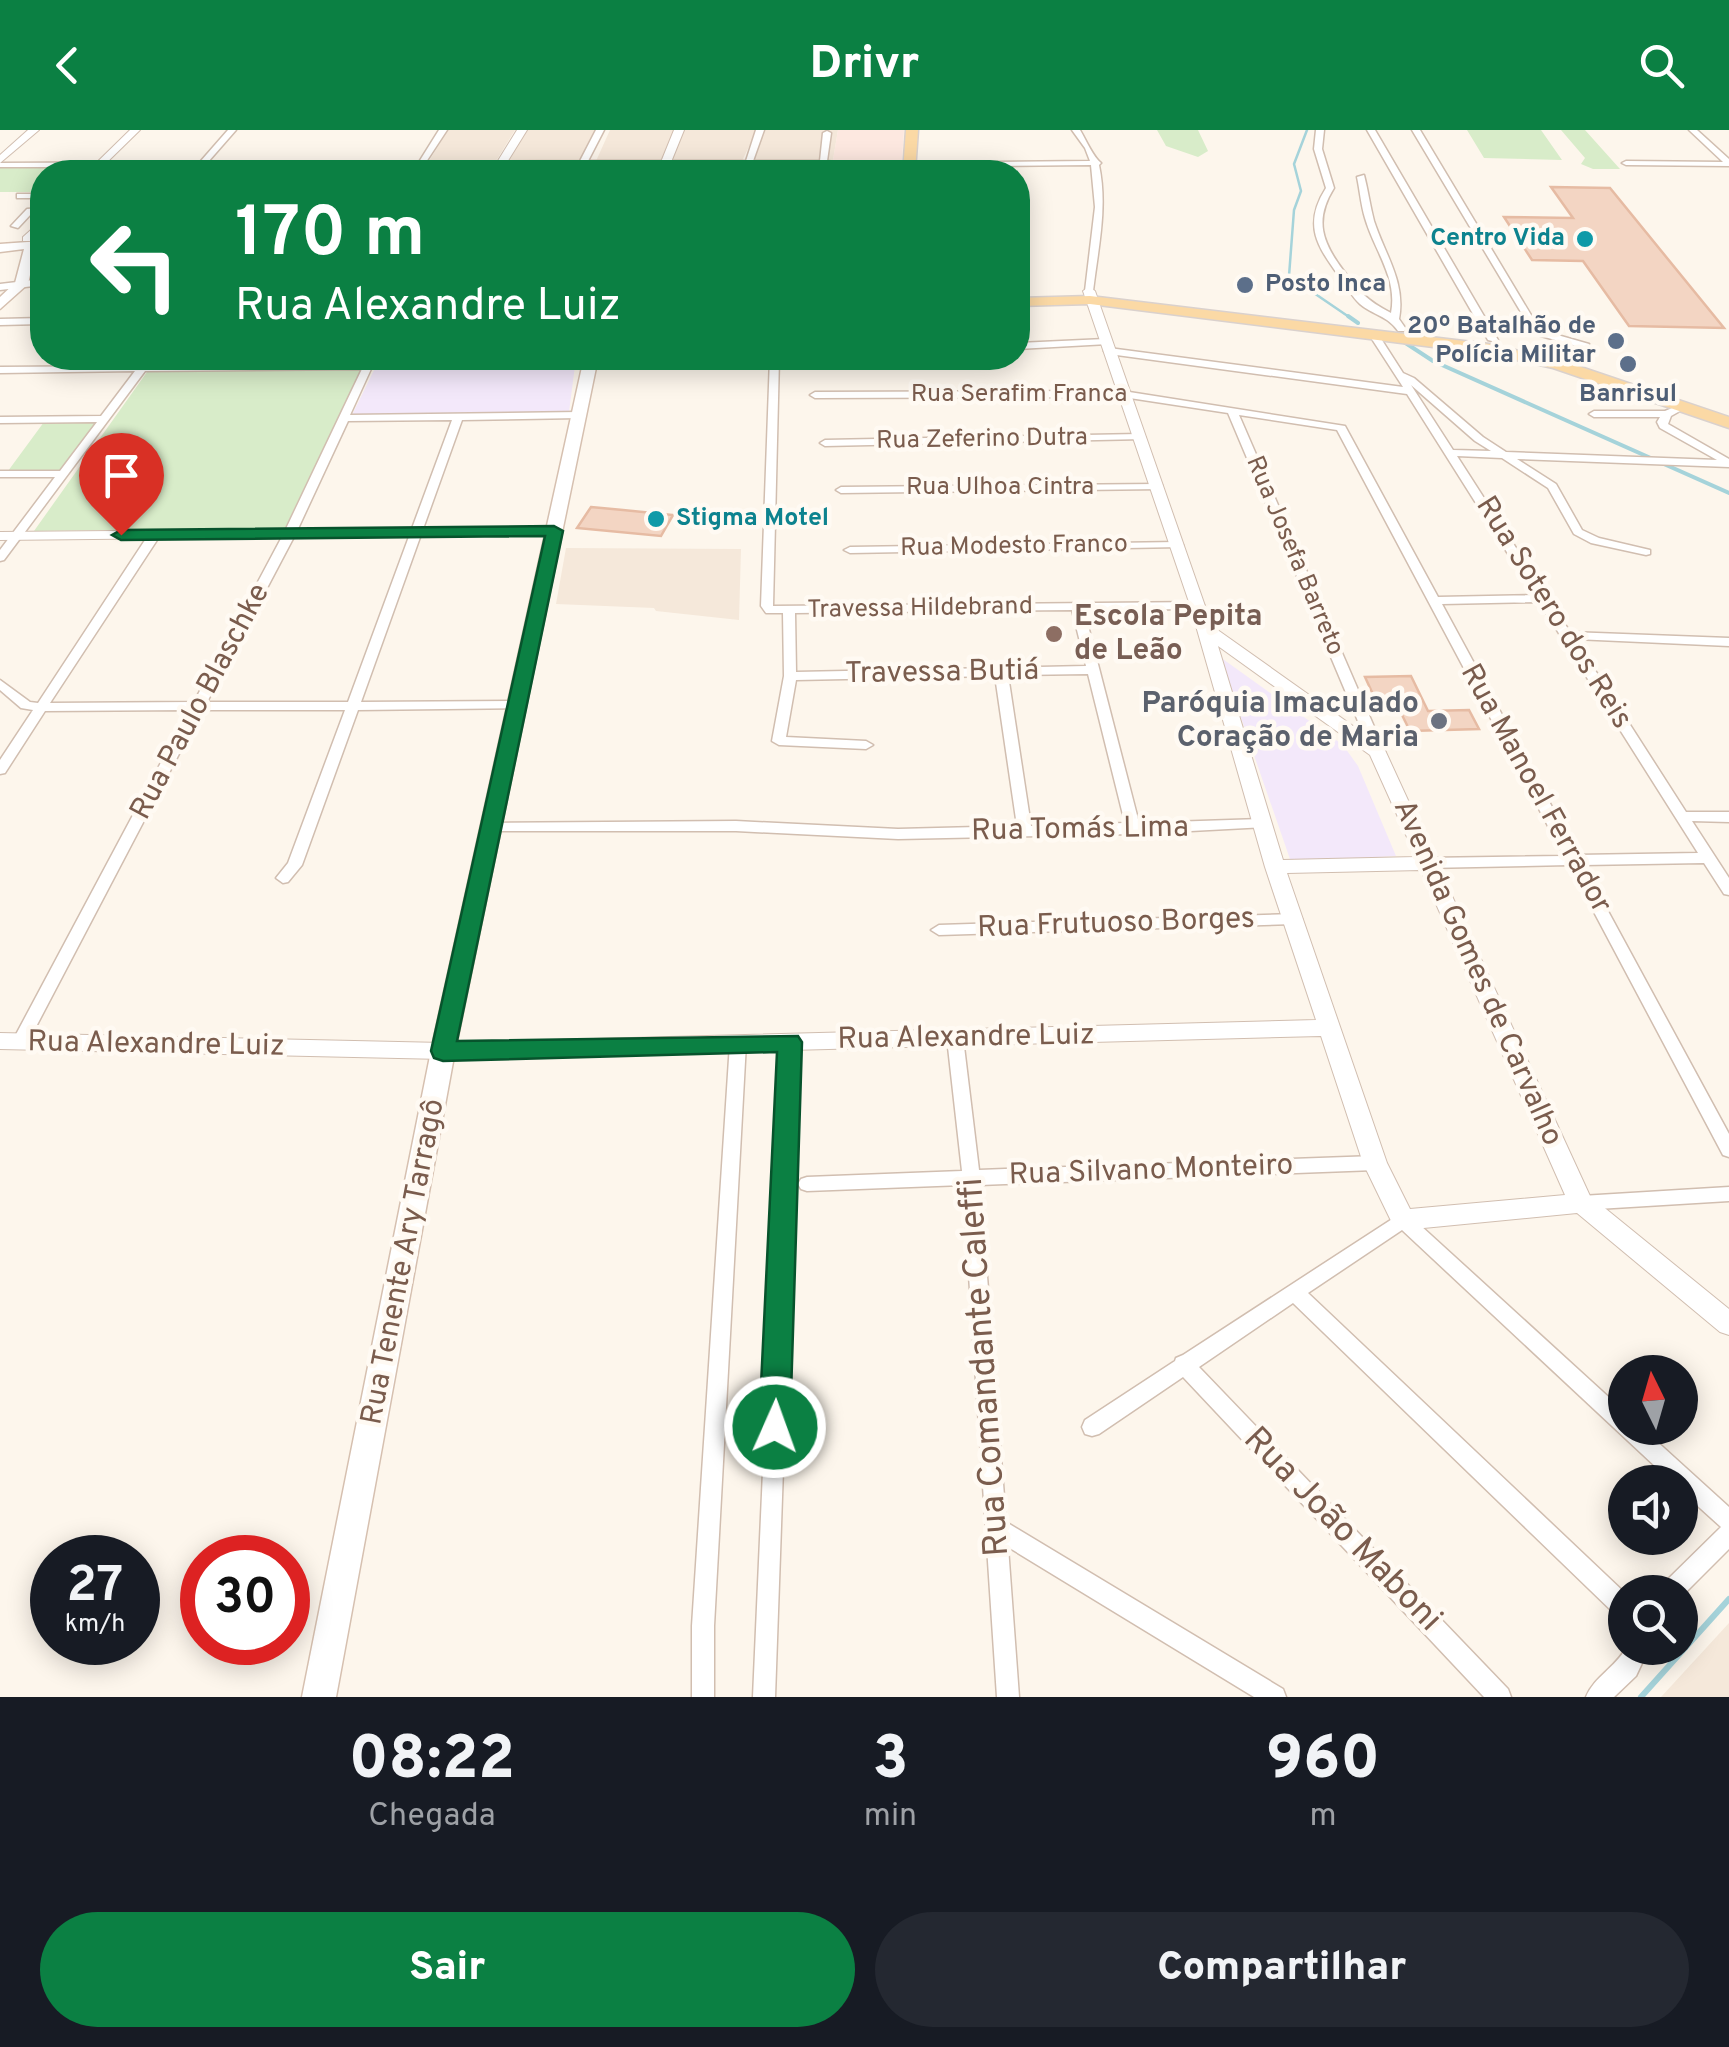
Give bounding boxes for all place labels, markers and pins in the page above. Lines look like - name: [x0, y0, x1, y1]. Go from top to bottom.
- place label: Centro Vida: [1430, 223, 1565, 255]
- marker: Centro Vida: [1574, 228, 1596, 250]
- place label: Posto Inca: [1265, 269, 1386, 301]
- marker: Posto Inca: [1234, 274, 1256, 296]
- place label: 20º Batalhão de Polícia Militar: [1407, 311, 1597, 372]
- marker: 20º Batalhão de Polícia Militar: [1605, 330, 1627, 352]
- marker: Banrisul: [1617, 353, 1639, 375]
- place label: Banrisul: [1579, 379, 1677, 411]
- pin: [79, 433, 164, 536]
- place label: Stigma Motel: [676, 503, 829, 535]
- marker: Stigma Motel: [645, 508, 667, 530]
- place label: Escola Pepita de Leão: [1074, 599, 1263, 670]
- marker: Escola Pepita de Leão: [1043, 623, 1065, 645]
- place label: Paróquia Imaculado Coração de Maria: [1141, 686, 1419, 757]
- marker: Paróquia Imaculado Coração de Maria: [1428, 710, 1450, 732]

